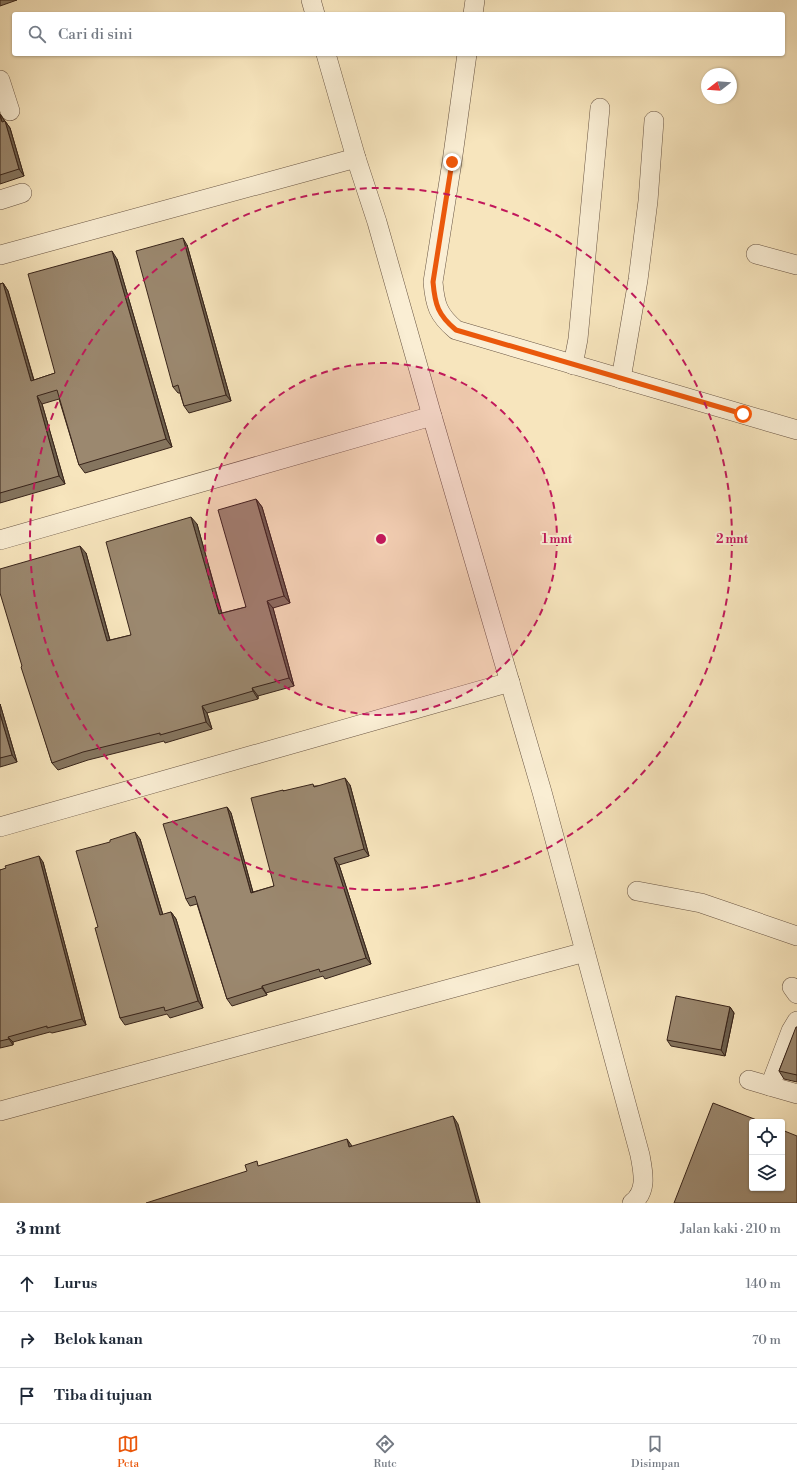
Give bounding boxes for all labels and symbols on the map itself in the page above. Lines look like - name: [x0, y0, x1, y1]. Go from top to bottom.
- north arrow: [701, 68, 737, 104]
- route end: [443, 153, 461, 171]
- route start: [734, 405, 752, 423]
- centre of rings: [374, 532, 388, 546]
- text: 1 mnt: [542, 532, 573, 547]
- text: 2 mnt: [716, 532, 749, 547]

